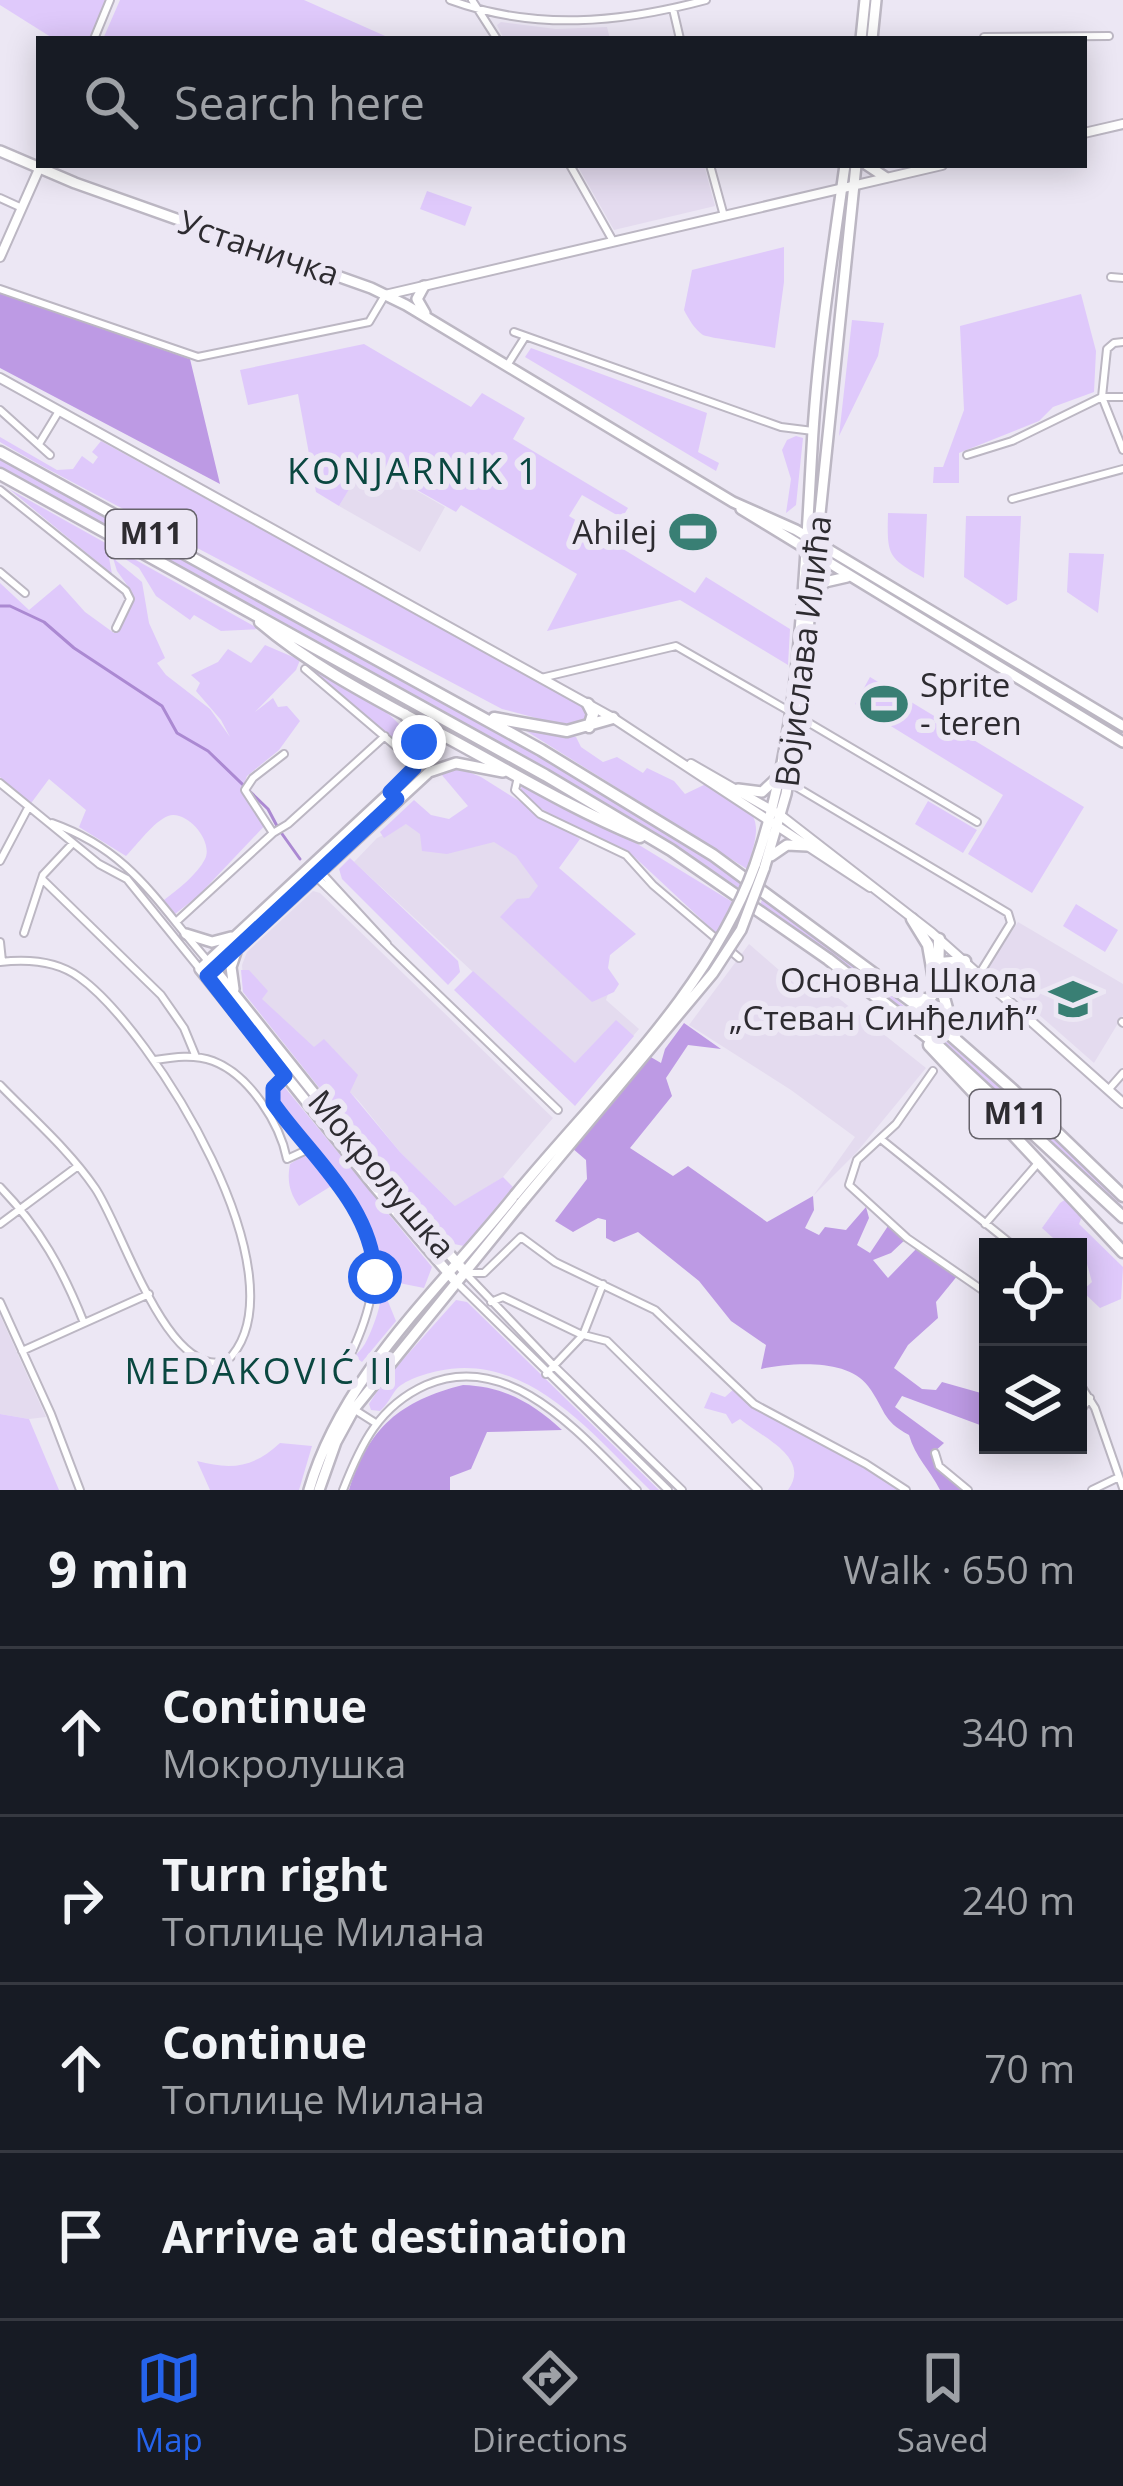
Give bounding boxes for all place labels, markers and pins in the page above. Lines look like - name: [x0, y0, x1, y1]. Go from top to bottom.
- sports icon: Ahilej: [668, 507, 718, 557]
- place label: Ahilej: [572, 509, 657, 554]
- place label: Sprite - teren: [920, 662, 1022, 745]
- sports icon: Sprite - teren: [859, 679, 909, 729]
- place label: Основна Школа „Стеван Синђелић”: [729, 957, 1037, 1040]
- school or university icon: Основна Школа „Стеван Синђелић”: [1048, 974, 1098, 1024]

